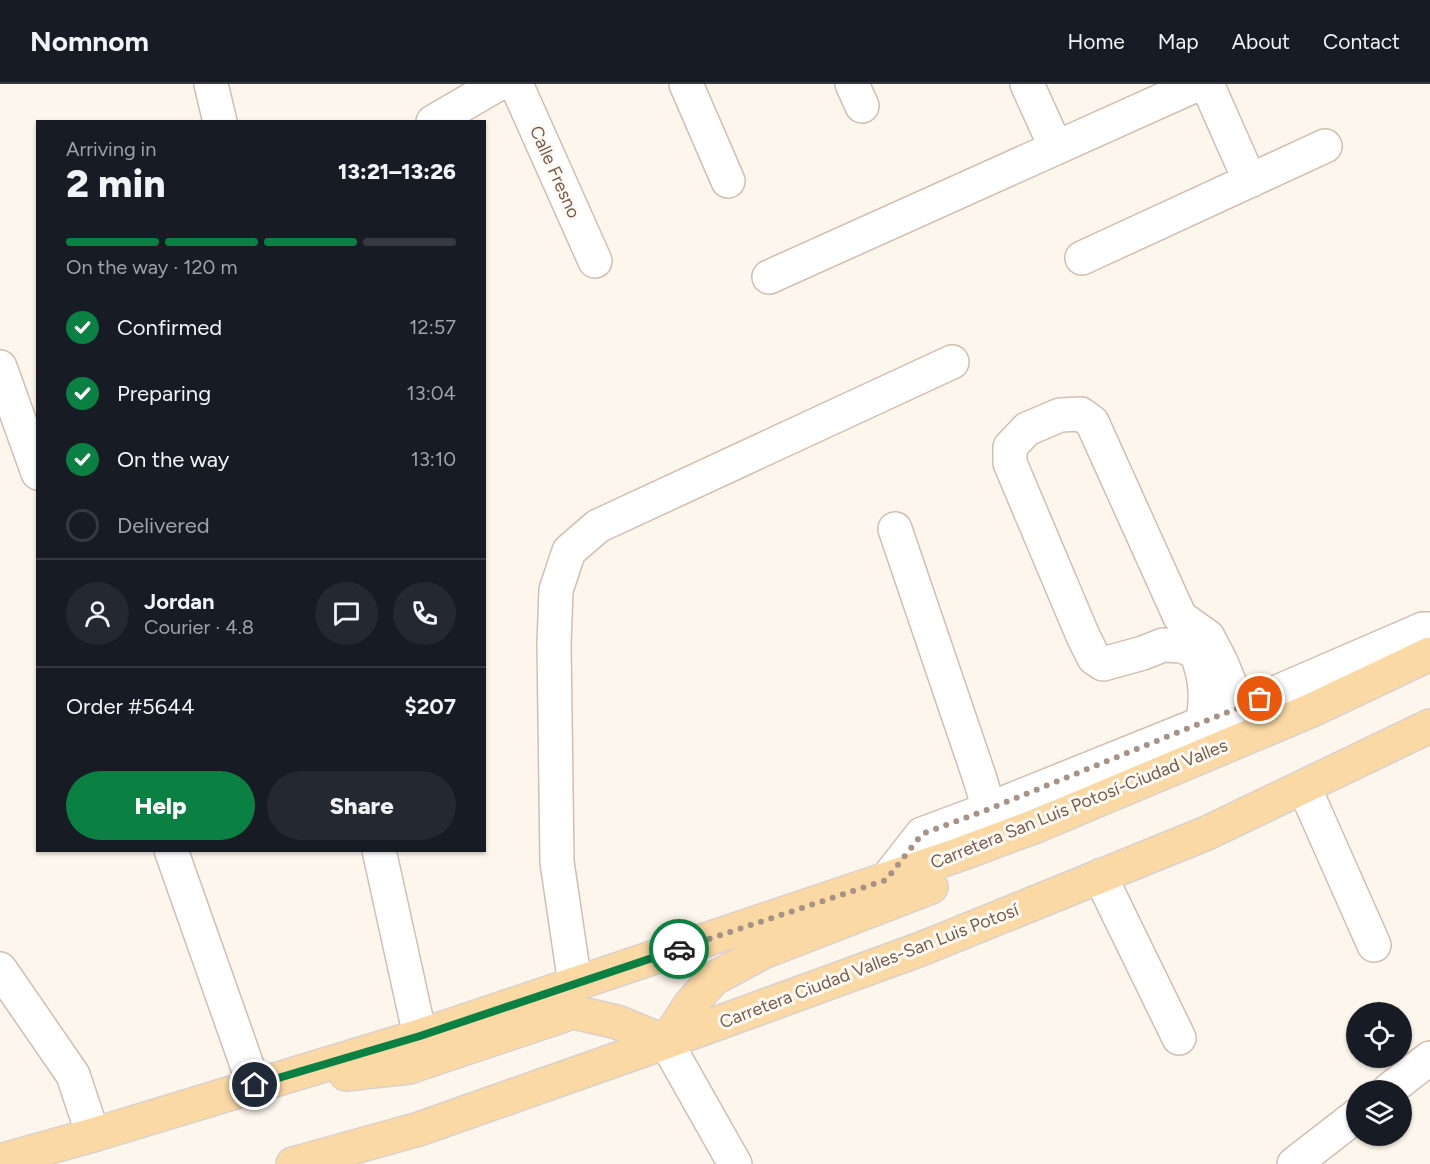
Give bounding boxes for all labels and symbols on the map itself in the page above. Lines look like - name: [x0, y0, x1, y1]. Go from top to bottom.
- street label: Calle Fresno: [525, 122, 585, 222]
- pin: [1234, 673, 1285, 724]
- street label: Carretera San Luis Potosí-Ciudad Valles: [927, 734, 1231, 874]
- street label: Carretera Ciudad Valles-San Luis Potosí: [716, 898, 1022, 1033]
- courier: [649, 919, 709, 979]
- pin: [229, 1059, 280, 1110]

